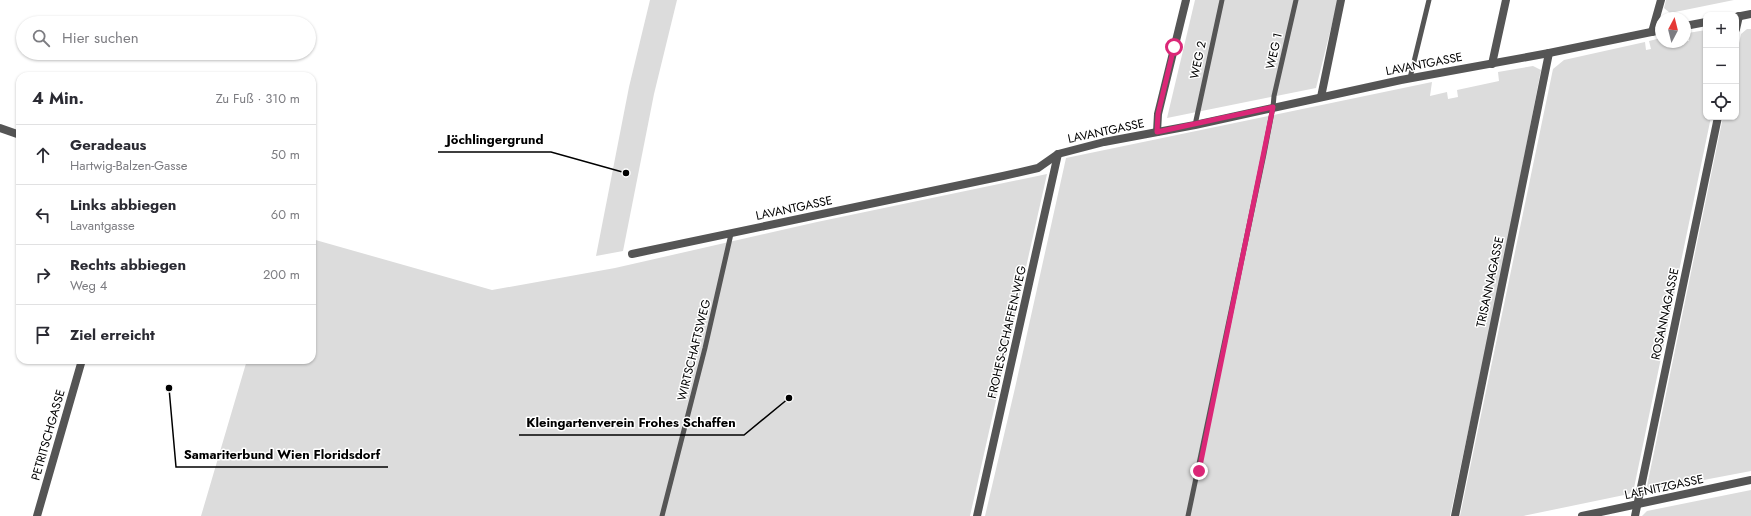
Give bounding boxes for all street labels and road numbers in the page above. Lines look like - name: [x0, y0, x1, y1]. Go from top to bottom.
- street label: WEG 1: [1261, 31, 1287, 71]
- street label: WEG 2: [1185, 39, 1211, 81]
- street label: LAVANTGASSE: [1384, 48, 1464, 80]
- street label: LAVANTGASSE: [1066, 114, 1146, 148]
- street label: LAVANTGASSE: [754, 191, 834, 225]
- street label: TRISANNAGASSE: [1472, 235, 1508, 329]
- street label: FROHES-SCHAFFEN-WEG: [983, 264, 1031, 400]
- street label: ROSANNAGASSE: [1646, 266, 1684, 362]
- street label: WIRTSCHAFTSWEG: [673, 297, 715, 403]
- street label: PETRITSCHGASSE: [26, 387, 70, 483]
- street label: LAFNITZGASSE: [1623, 470, 1705, 504]

